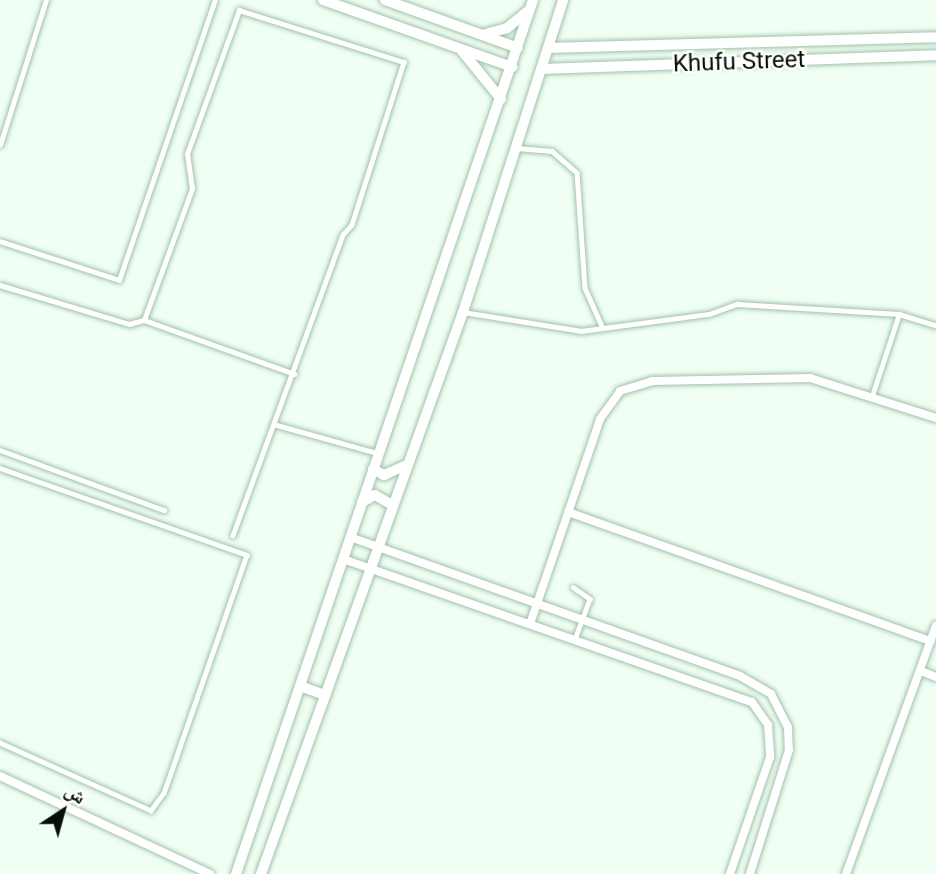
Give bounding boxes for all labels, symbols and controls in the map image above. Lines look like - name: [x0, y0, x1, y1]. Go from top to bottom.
- street label: Khufu Street: [672, 45, 806, 79]
- north arrow: [28, 776, 98, 846]
- text: ش: [61, 778, 91, 809]

